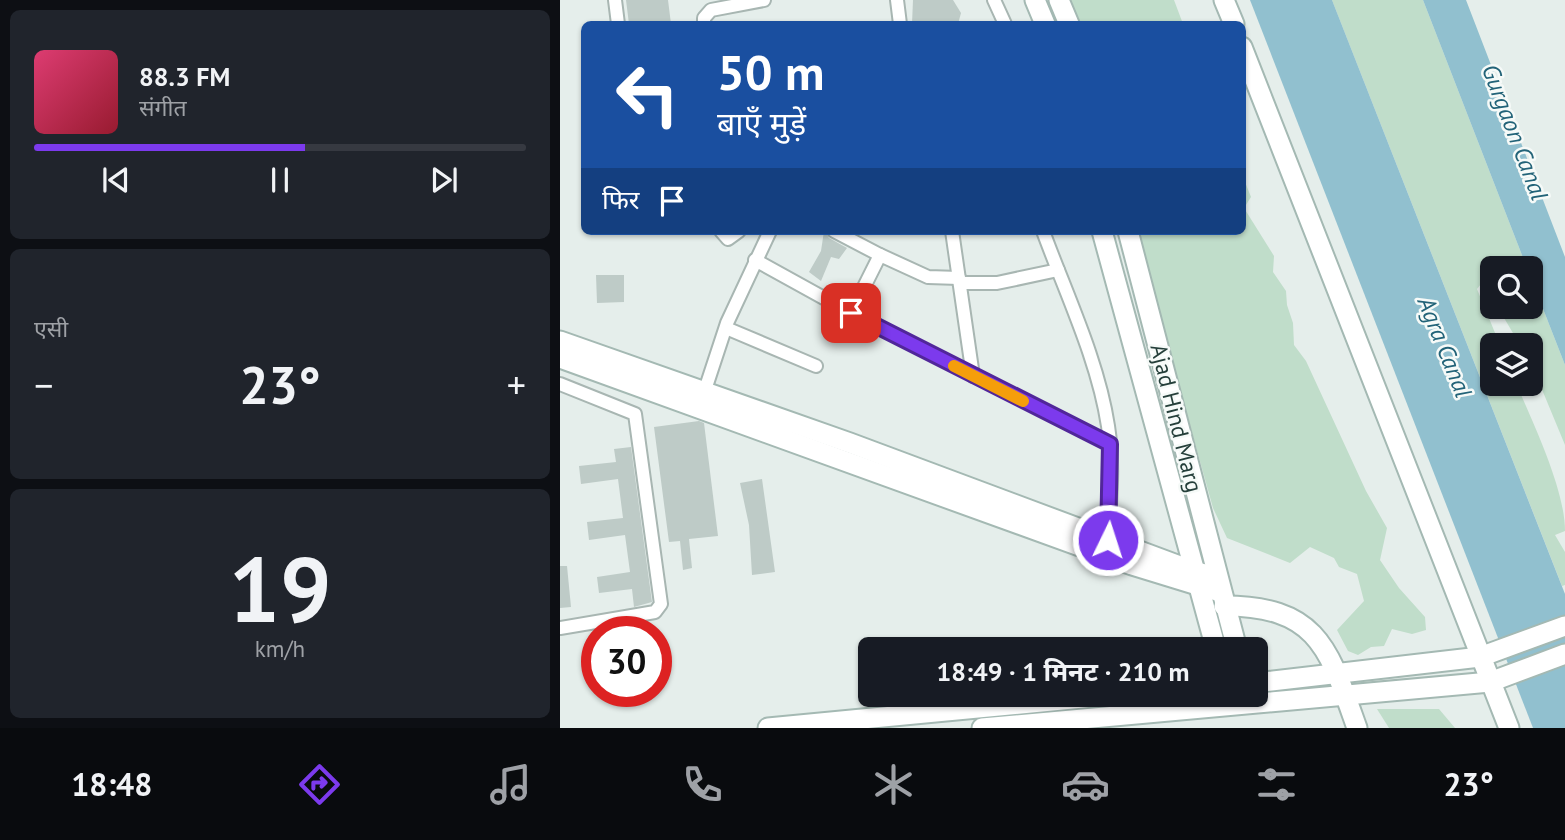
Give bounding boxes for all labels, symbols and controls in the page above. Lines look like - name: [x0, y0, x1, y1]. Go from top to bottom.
- text: 50 m: [717, 40, 824, 104]
- icon: left: [602, 49, 693, 140]
- text: 88.3 FM: [139, 60, 230, 93]
- water label: Gurgaon Canal: [1475, 60, 1555, 205]
- text: संगीत: [139, 93, 187, 122]
- text: बाएँ मुड़ें: [717, 102, 806, 144]
- icon: previous: [97, 161, 135, 199]
- icon: pause: [261, 161, 299, 199]
- icon: next: [425, 161, 463, 199]
- icon: arrive: [653, 182, 691, 220]
- text: फिर: [602, 183, 639, 216]
- map controls: [1480, 256, 1543, 396]
- button: search: [1480, 256, 1543, 319]
- pin: [821, 283, 881, 343]
- water label: Agra Canal: [1410, 291, 1479, 402]
- icon: arrive: [832, 294, 870, 332]
- text: एसी: [34, 314, 68, 343]
- button: layers: [1480, 333, 1543, 396]
- street label: Ajad Hind Marg: [1145, 341, 1209, 495]
- text: 23°: [239, 351, 321, 418]
- text: −: [34, 360, 53, 409]
- text: +: [507, 360, 526, 409]
- position arrow: [1071, 503, 1145, 577]
- text: 19: [228, 529, 332, 647]
- speed limit sign: 30: [581, 616, 672, 707]
- text: km/h: [255, 634, 305, 663]
- text: 18:49 · 1 मिनट · 210 m: [936, 655, 1190, 688]
- icon: directions: [295, 760, 344, 809]
- icon: music: [486, 760, 535, 809]
- icon: phone: [678, 760, 727, 809]
- icon: climate: [869, 760, 918, 809]
- icon: car: [1061, 760, 1110, 809]
- icon: filters: [1252, 760, 1301, 809]
- text: 18:48: [71, 763, 152, 805]
- text: 23°: [1443, 763, 1494, 805]

